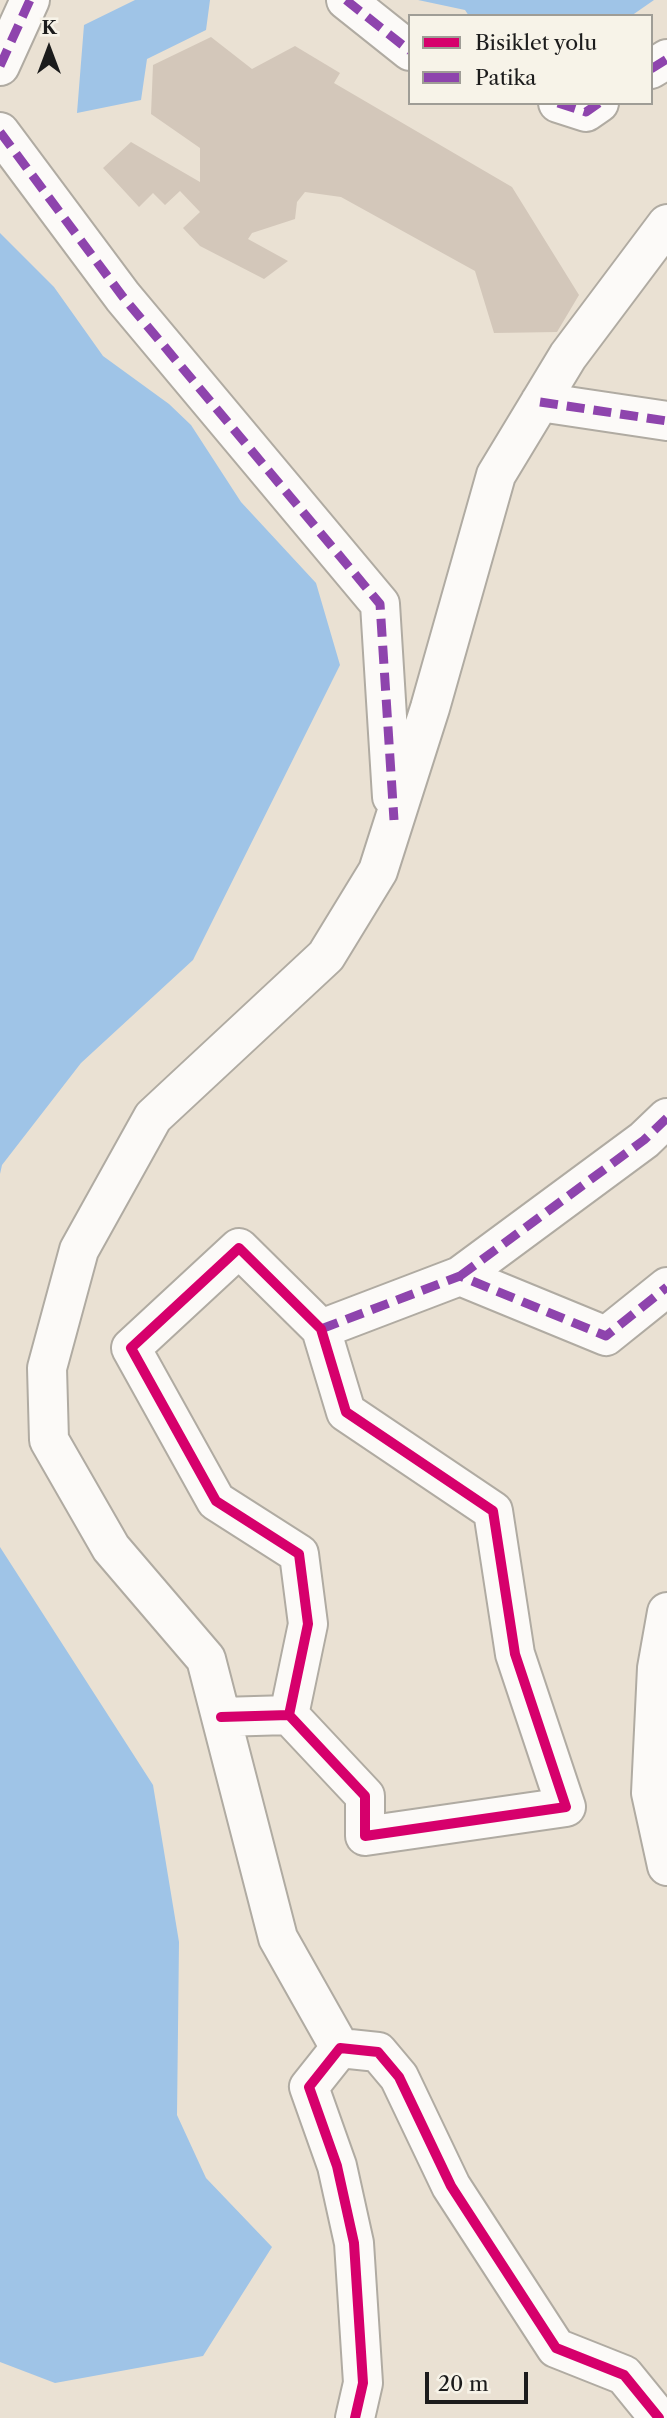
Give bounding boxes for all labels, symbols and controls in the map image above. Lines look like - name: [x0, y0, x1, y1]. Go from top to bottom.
- north arrow: [14, 14, 84, 84]
- legend: [408, 14, 653, 105]
- text: K: [41, 16, 57, 39]
- text: Bisiklet yolu: [475, 30, 597, 55]
- text: Patika: [475, 65, 536, 90]
- scale bar: [429, 2358, 532, 2402]
- text: 20 m: [438, 2371, 489, 2396]

